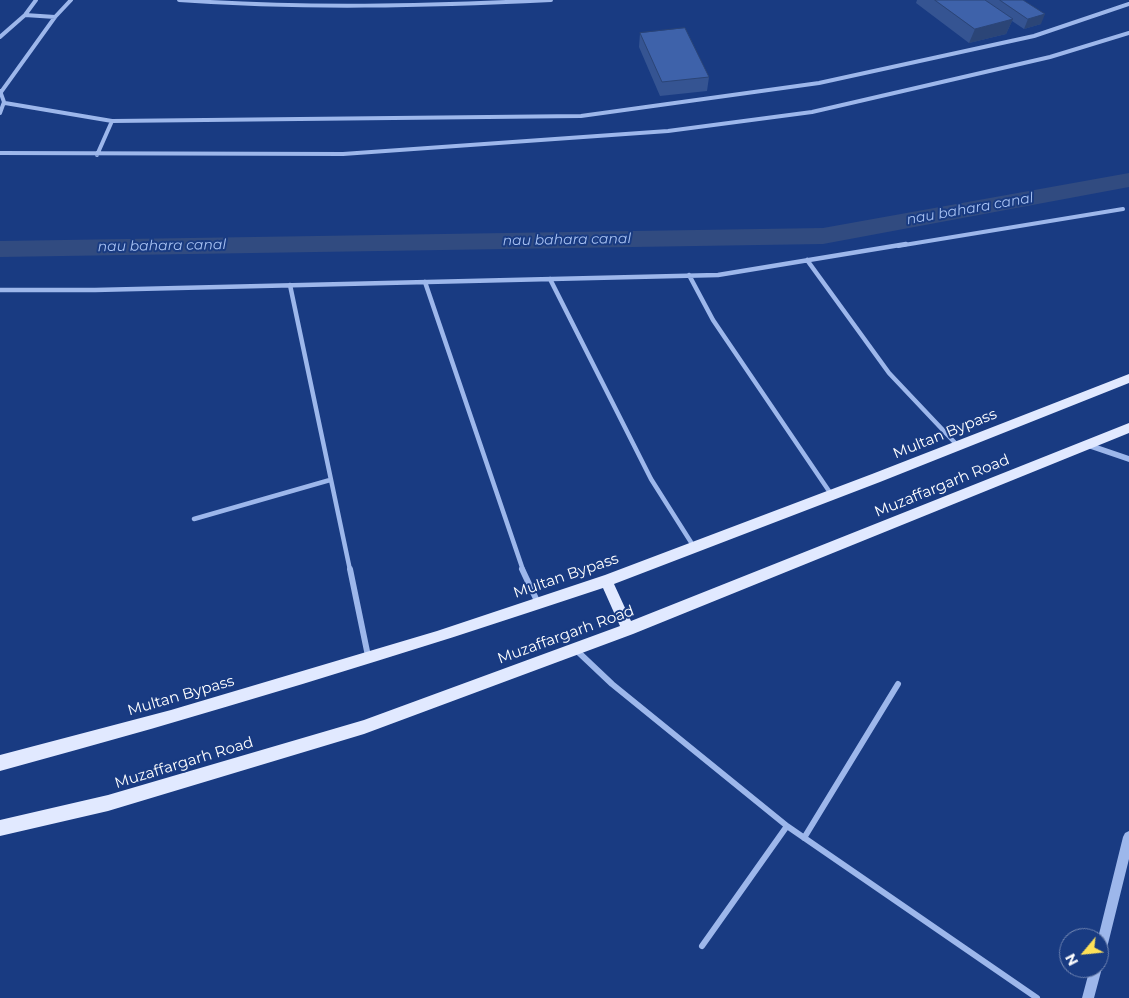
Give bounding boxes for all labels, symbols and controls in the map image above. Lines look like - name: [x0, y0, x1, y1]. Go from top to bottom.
- water label: nau bahara canal: [905, 190, 1035, 228]
- water label: nau bahara canal: [503, 230, 631, 250]
- water label: nau bahara canal: [98, 236, 226, 256]
- street label: Multan Bypass: [891, 405, 999, 463]
- street label: Muzaffargarh Road: [872, 451, 1012, 521]
- street label: Multan Bypass: [511, 550, 621, 602]
- street label: Muzaffargarh Road: [495, 602, 637, 668]
- street label: Multan Bypass: [126, 672, 236, 720]
- street label: Muzaffargarh Road: [113, 733, 255, 793]
- north arrow: [1059, 928, 1109, 978]
- text: N: [1061, 950, 1082, 969]

